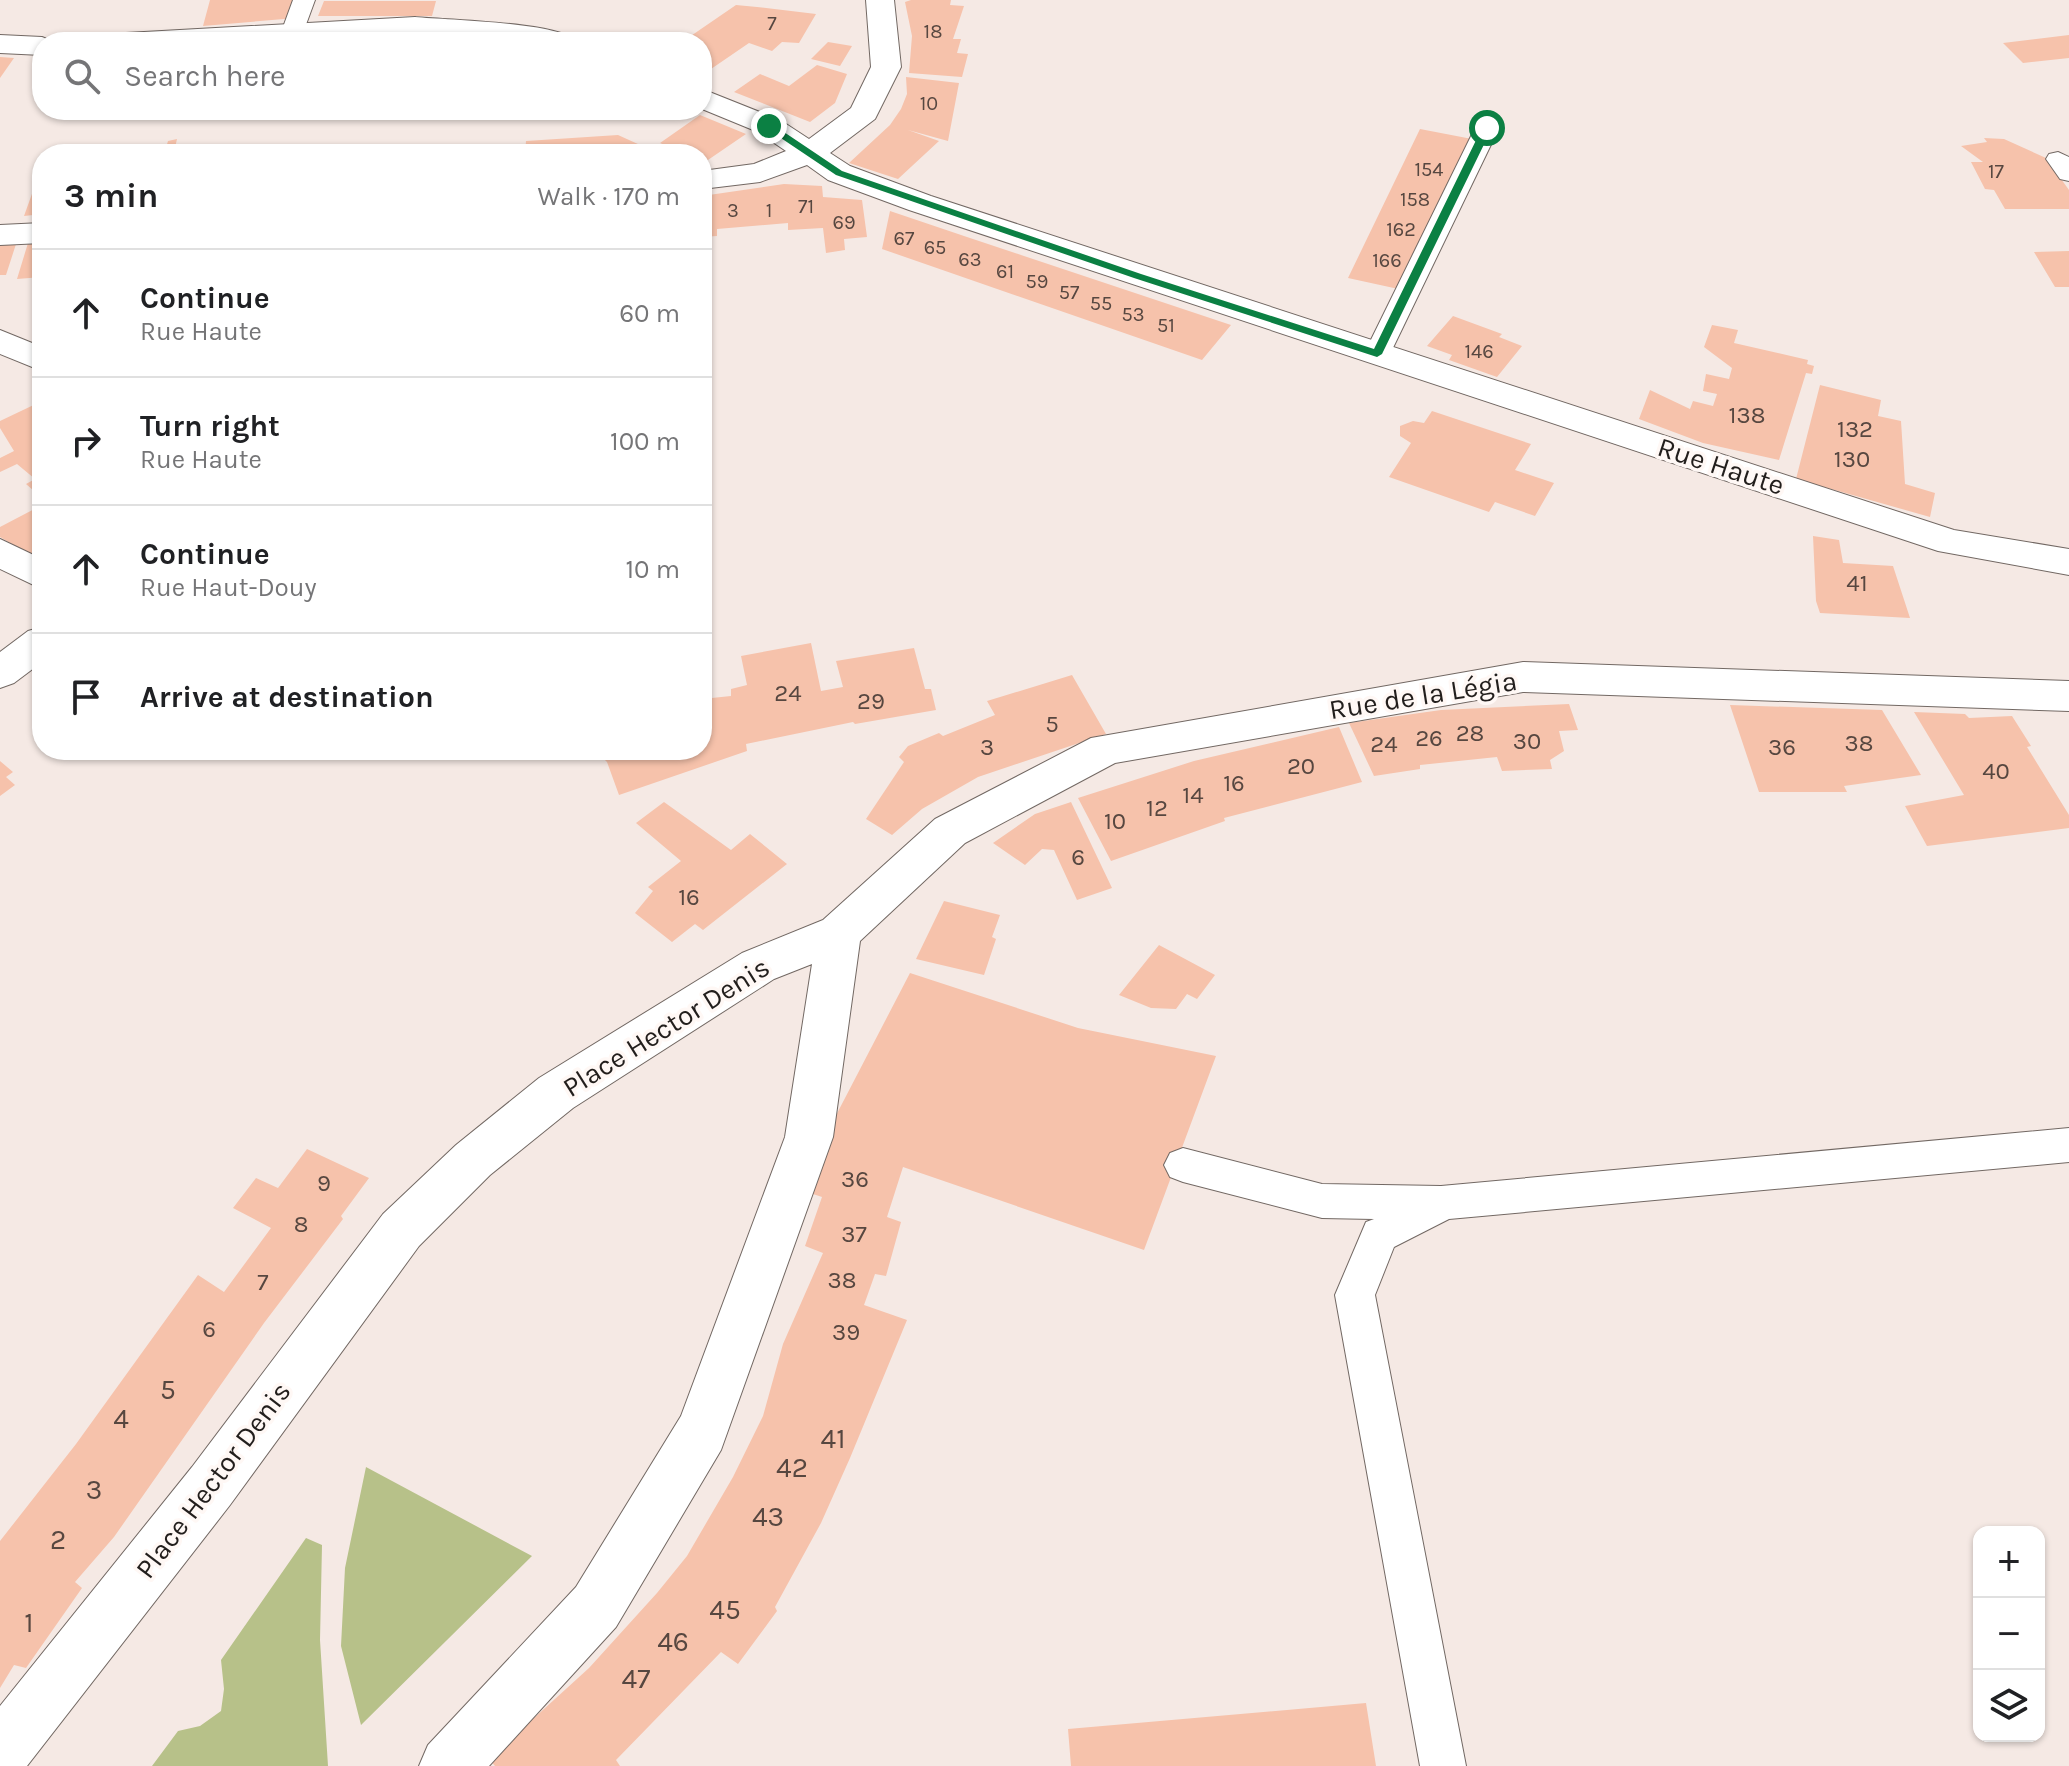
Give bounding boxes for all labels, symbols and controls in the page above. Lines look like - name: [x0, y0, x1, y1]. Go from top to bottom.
- house number: 7: [767, 12, 777, 35]
- house number: 18: [924, 20, 942, 43]
- search box: [32, 32, 712, 120]
- icon: search: [60, 54, 104, 98]
- text: Search here: [124, 58, 285, 94]
- house number: 10: [920, 92, 938, 115]
- route end: [751, 108, 787, 144]
- route start: [1469, 110, 1505, 146]
- house number: 154: [1414, 158, 1444, 181]
- house number: 17: [1988, 160, 2005, 183]
- text: 3 min: [64, 176, 158, 216]
- text: Walk · 170 m: [538, 181, 680, 212]
- house number: 158: [1400, 188, 1430, 211]
- house number: 71: [798, 195, 814, 218]
- house number: 3: [727, 199, 739, 222]
- house number: 1: [766, 199, 772, 222]
- house number: 69: [832, 211, 856, 234]
- house number: 162: [1386, 218, 1416, 241]
- house number: 67: [894, 227, 915, 250]
- house number: 65: [924, 236, 946, 259]
- house number: 63: [958, 248, 982, 271]
- house number: 166: [1372, 249, 1402, 272]
- house number: 61: [996, 260, 1014, 283]
- house number: 59: [1026, 270, 1048, 293]
- text: Continue: [140, 280, 270, 316]
- house number: 57: [1059, 281, 1080, 304]
- icon: ahead: [64, 291, 108, 335]
- house number: 55: [1090, 292, 1112, 315]
- text: 60 m: [619, 298, 680, 329]
- house number: 53: [1121, 303, 1145, 326]
- house number: 51: [1157, 314, 1175, 337]
- text: Rue Haute: [140, 316, 262, 347]
- house number: 146: [1464, 340, 1494, 363]
- house number: 138: [1729, 401, 1765, 429]
- text: Turn right: [140, 408, 280, 444]
- house number: 132: [1837, 415, 1873, 443]
- icon: right: [64, 419, 108, 463]
- text: 100 m: [610, 426, 680, 457]
- street label: Rue Haute: [1654, 430, 1788, 502]
- text: Rue Haute: [140, 444, 262, 475]
- house number: 130: [1834, 445, 1870, 473]
- text: Continue: [140, 536, 270, 572]
- icon: ahead: [64, 547, 108, 591]
- text: 10 m: [625, 554, 680, 585]
- house number: 41: [1846, 569, 1868, 597]
- text: Rue Haut-Douy: [140, 572, 317, 603]
- street label: Rue de la Légia: [1327, 664, 1519, 726]
- icon: arrive: [64, 675, 108, 719]
- text: Arrive at destination: [140, 679, 434, 715]
- house number: 24: [774, 679, 802, 707]
- house number: 29: [857, 687, 885, 715]
- house number: 5: [1045, 710, 1059, 738]
- house number: 28: [1456, 719, 1484, 747]
- house number: 26: [1415, 724, 1443, 752]
- house number: 30: [1513, 727, 1541, 755]
- house number: 38: [1845, 729, 1873, 757]
- house number: 24: [1370, 730, 1398, 758]
- house number: 3: [980, 733, 994, 761]
- house number: 36: [1768, 733, 1796, 761]
- house number: 20: [1287, 752, 1315, 780]
- house number: 40: [1982, 757, 2010, 785]
- house number: 16: [1223, 769, 1245, 797]
- house number: 14: [1182, 781, 1204, 809]
- house number: 12: [1146, 794, 1168, 822]
- house number: 10: [1104, 807, 1126, 835]
- house number: 6: [1071, 843, 1085, 871]
- house number: 16: [678, 883, 700, 911]
- street label: Place Hector Denis: [557, 950, 775, 1104]
- house number: 36: [841, 1165, 869, 1193]
- house number: 9: [317, 1169, 331, 1197]
- house number: 8: [294, 1210, 308, 1238]
- house number: 37: [841, 1220, 867, 1248]
- house number: 38: [828, 1266, 856, 1294]
- house number: 7: [257, 1268, 269, 1296]
- house number: 6: [202, 1315, 216, 1343]
- house number: 39: [832, 1318, 860, 1346]
- house number: 5: [160, 1373, 176, 1406]
- street label: Place Hector Denis: [128, 1375, 298, 1585]
- house number: 4: [113, 1402, 129, 1435]
- house number: 41: [821, 1422, 845, 1455]
- house number: 42: [776, 1451, 808, 1484]
- house number: 3: [86, 1473, 102, 1506]
- house number: 43: [752, 1500, 784, 1533]
- house number: 2: [50, 1523, 66, 1556]
- map controls: [1973, 1526, 2045, 1742]
- button: +: [1973, 1526, 2045, 1598]
- house number: 45: [709, 1593, 741, 1626]
- button: −: [1973, 1598, 2045, 1670]
- house number: 1: [24, 1606, 34, 1639]
- house number: 46: [657, 1625, 689, 1658]
- house number: 47: [622, 1662, 650, 1695]
- button: layers: [1973, 1670, 2045, 1742]

